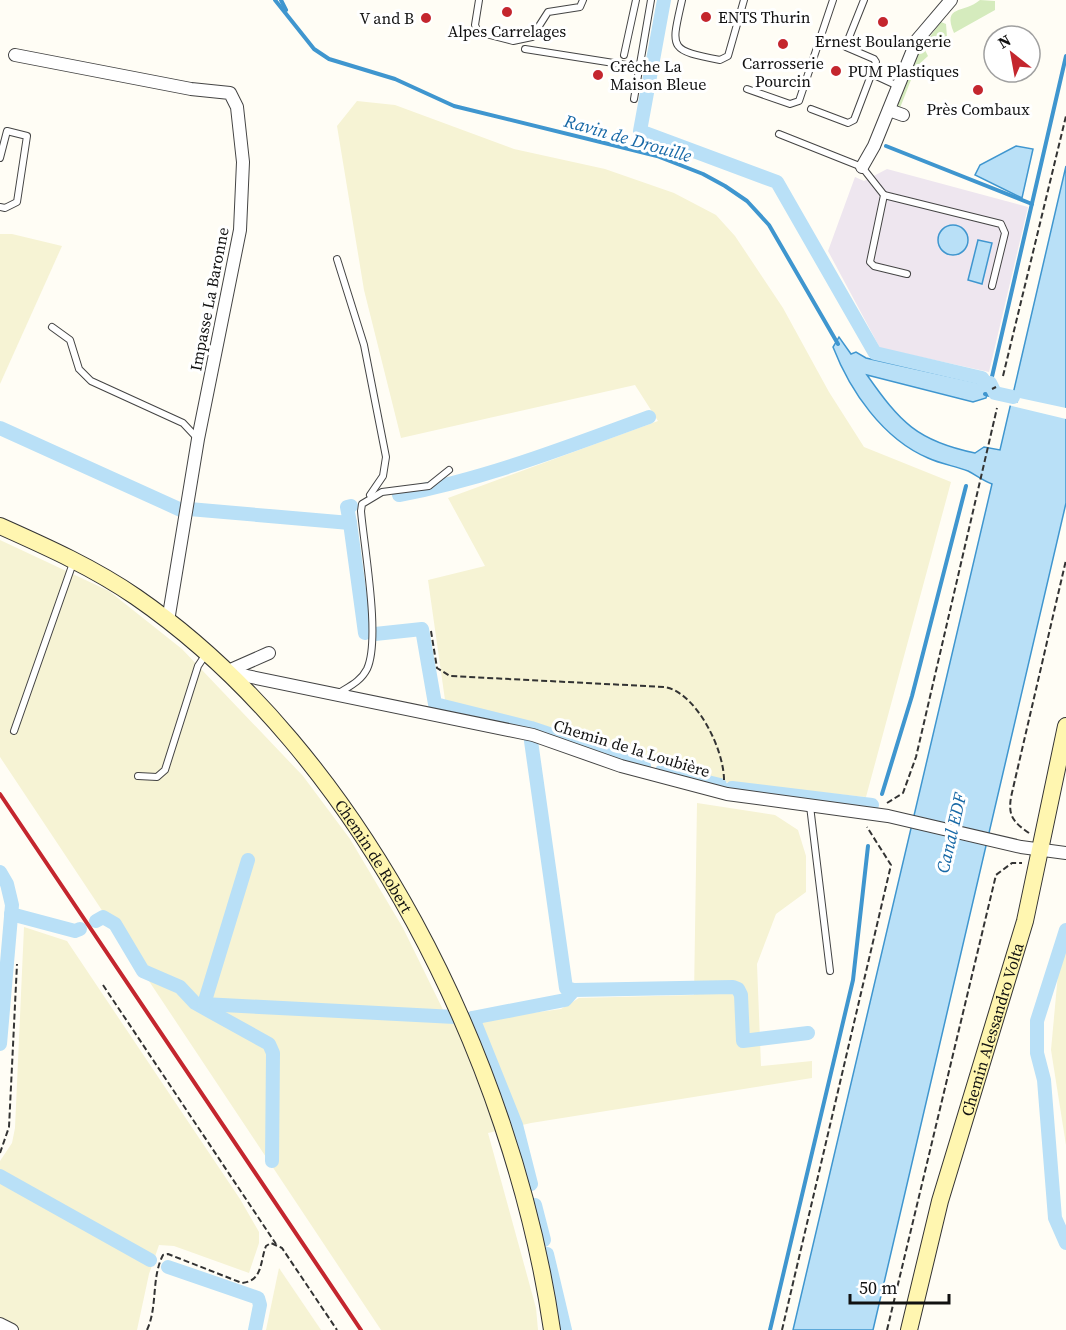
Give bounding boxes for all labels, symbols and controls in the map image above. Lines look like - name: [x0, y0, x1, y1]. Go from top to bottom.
- marker: Alpes Carrelages: [500, 5, 514, 19]
- place label: ENTS Thurin: [718, 6, 811, 28]
- place label: V and B: [359, 7, 414, 29]
- marker: ENTS Thurin: [699, 10, 713, 24]
- marker: V and B: [419, 11, 433, 25]
- marker: Ernest Boulangerie: [876, 15, 890, 29]
- place label: Alpes Carrelages: [448, 20, 566, 42]
- north arrow: [982, 24, 1042, 84]
- text: N: [994, 29, 1015, 54]
- place label: Ernest Boulangerie: [815, 30, 951, 52]
- marker: Carrosserie Pourcin: [776, 37, 790, 51]
- place label: Carrosserie Pourcin: [742, 52, 824, 92]
- place label: Crêche La Maison Bleue: [610, 55, 706, 95]
- place label: PUM Plastiques: [848, 60, 959, 82]
- marker: PUM Plastiques: [829, 64, 843, 78]
- marker: Crêche La Maison Bleue: [591, 68, 605, 82]
- marker: Près Combaux: [971, 83, 985, 97]
- place label: Près Combaux: [926, 98, 1030, 120]
- water label: Ravin de Drouille: [560, 108, 695, 168]
- street label: Impasse La Baronne: [184, 225, 234, 373]
- street label: Chemin de la Loubière: [551, 714, 713, 782]
- water label: Canal EDF: [930, 789, 973, 875]
- street label: Chemin de Robert: [330, 795, 418, 917]
- street label: Chemin Alessandro Volta: [955, 939, 1029, 1119]
- scale bar: [850, 1267, 949, 1305]
- text: 50 m: [859, 1275, 897, 1300]

